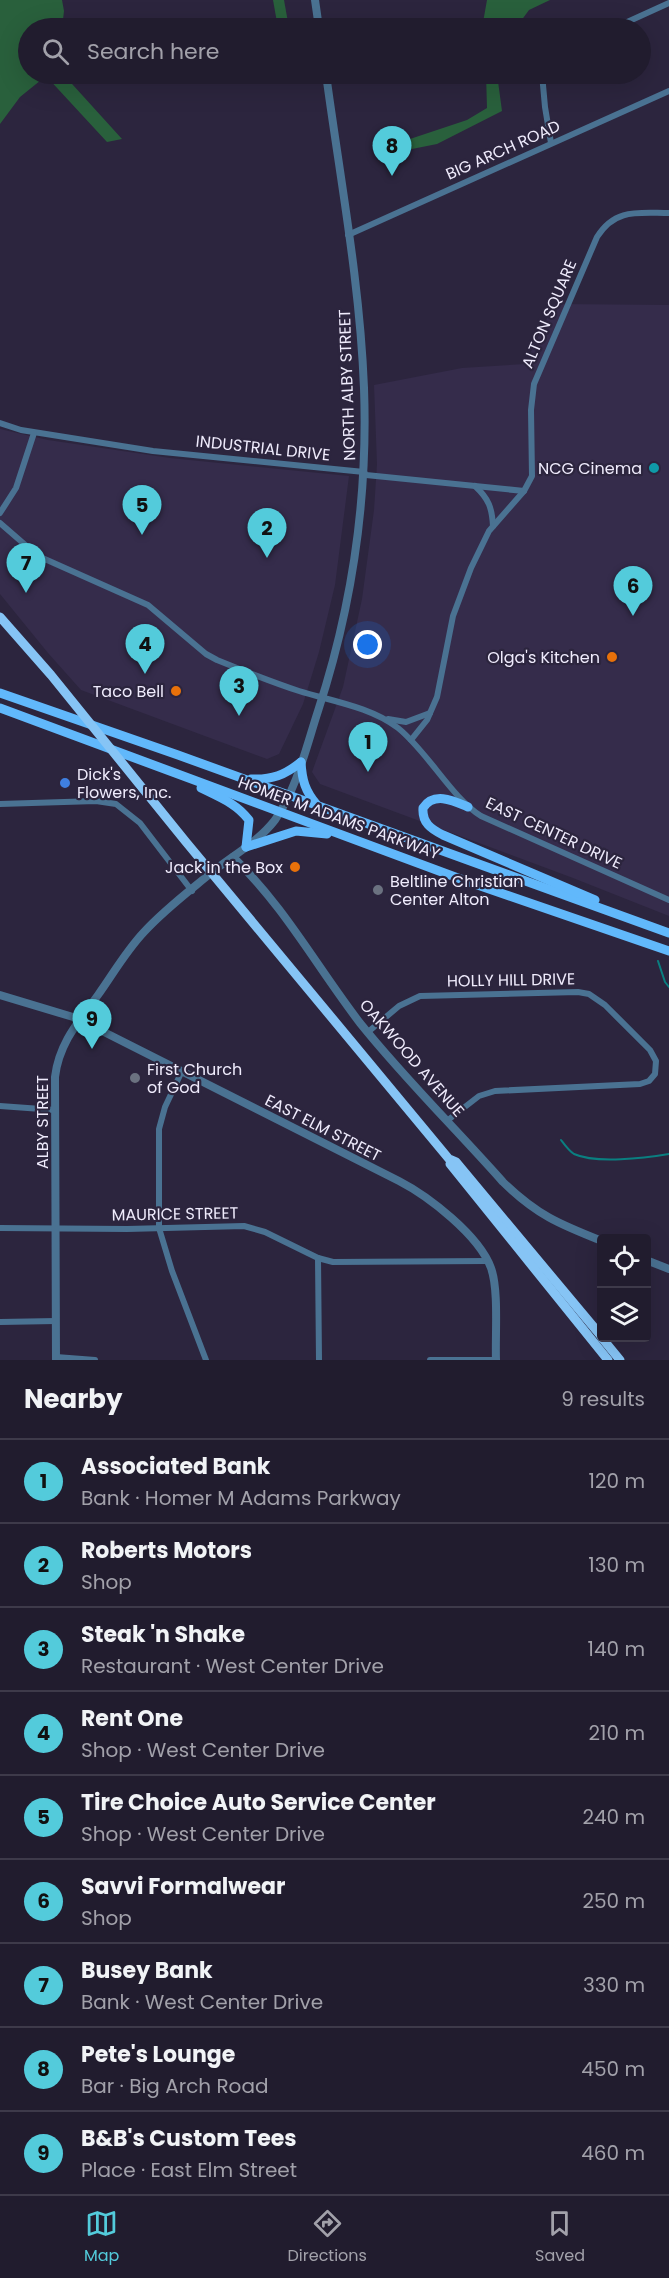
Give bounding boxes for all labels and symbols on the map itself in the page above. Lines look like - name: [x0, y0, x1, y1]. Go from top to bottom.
- street label: BIG ARCH ROAD: [442, 114, 564, 186]
- pin: 8: [372, 126, 412, 176]
- street label: ALTON SQUARE: [516, 256, 582, 372]
- street label: NORTH ALBY STREET: [333, 309, 361, 461]
- street label: INDUSTRIAL DRIVE: [195, 430, 331, 466]
- place label: NCG Cinema: [538, 457, 642, 480]
- marker: NCG Cinema: [647, 461, 661, 475]
- pin: 5: [122, 486, 162, 535]
- pin: 2: [248, 508, 286, 558]
- pin: 7: [6, 544, 46, 593]
- pin: 6: [614, 566, 652, 616]
- pin: 4: [126, 624, 164, 674]
- your location: [353, 630, 382, 659]
- place label: Olga's Kitchen: [487, 646, 600, 669]
- marker: Olga's Kitchen: [605, 650, 619, 664]
- pin: 3: [220, 666, 258, 716]
- place label: Taco Bell: [93, 680, 164, 703]
- marker: Taco Bell: [169, 684, 183, 698]
- pin: 1: [348, 722, 388, 772]
- place label: Dick's Flowers, Inc.: [77, 763, 171, 804]
- street label: HOMER M ADAMS PARKWAY: [235, 771, 444, 865]
- marker: Dick's Flowers, Inc.: [58, 776, 72, 790]
- street label: EAST CENTER DRIVE: [482, 791, 626, 875]
- place label: Jack in the Box: [165, 856, 283, 879]
- marker: Jack in the Box: [288, 860, 302, 874]
- place label: Beltline Christian Center Alton: [390, 870, 523, 911]
- marker: Beltline Christian Center Alton: [371, 883, 385, 897]
- street label: HOLLY HILL DRIVE: [447, 967, 575, 993]
- street label: OAKWOOD AVENUE: [354, 994, 470, 1122]
- pin: 9: [72, 1000, 112, 1049]
- place label: First Church of God: [147, 1058, 242, 1099]
- marker: First Church of God: [128, 1071, 142, 1085]
- street label: ALBY STREET: [31, 1075, 54, 1169]
- street label: EAST ELM STREET: [261, 1089, 385, 1167]
- street label: MAURICE STREET: [111, 1201, 239, 1227]

